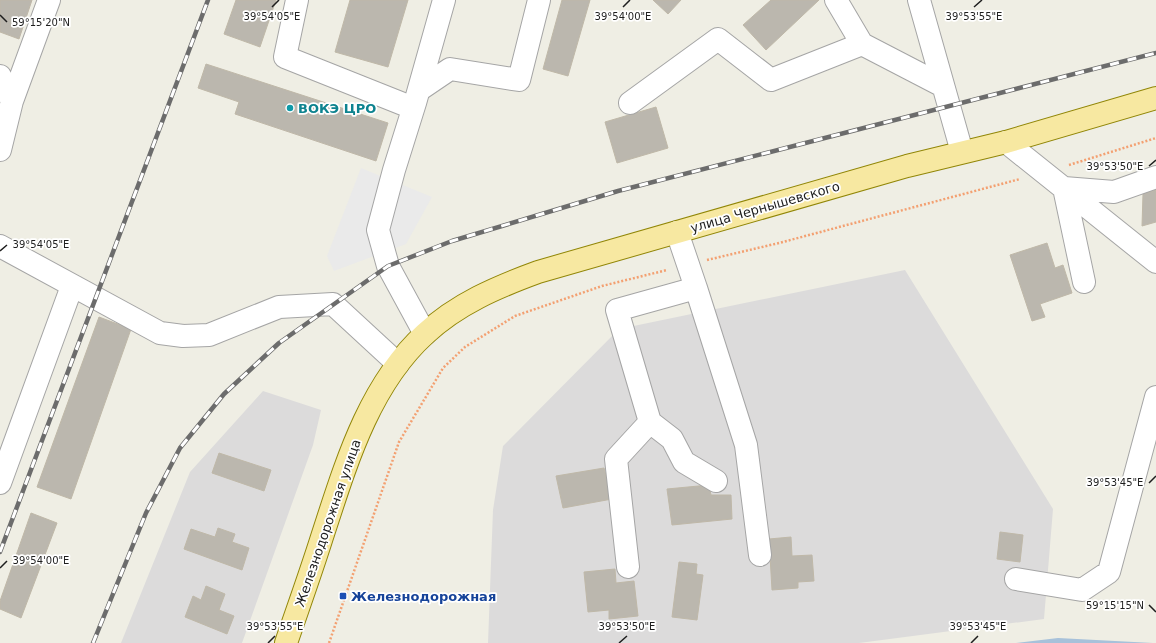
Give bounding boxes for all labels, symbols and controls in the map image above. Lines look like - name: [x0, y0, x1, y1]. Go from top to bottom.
- text: 39°54'05"E: [244, 11, 300, 22]
- text: 39°54'00"E: [595, 11, 651, 22]
- text: 39°53'55"E: [946, 11, 1002, 22]
- text: 59°15'20"N: [12, 17, 70, 28]
- place label: ВОКЭ ЦРО: [298, 101, 376, 116]
- marker: ВОКЭ ЦРО: [285, 103, 295, 113]
- text: 39°53'50"E: [1087, 161, 1143, 172]
- street label: улица Чернышевского: [689, 178, 841, 236]
- text: 39°54'05"E: [13, 239, 69, 250]
- street label: Железнодорожная улица: [292, 437, 364, 609]
- text: 39°53'45"E: [1087, 477, 1143, 488]
- text: 39°54'00"E: [13, 555, 69, 566]
- place label: Железнодорожная: [351, 589, 496, 604]
- marker: Железнодорожная: [338, 591, 348, 601]
- text: 59°15'15"N: [1086, 600, 1144, 611]
- text: 39°53'55"E: [247, 621, 303, 632]
- text: 39°53'50"E: [599, 621, 655, 632]
- text: 39°53'45"E: [950, 621, 1006, 632]

